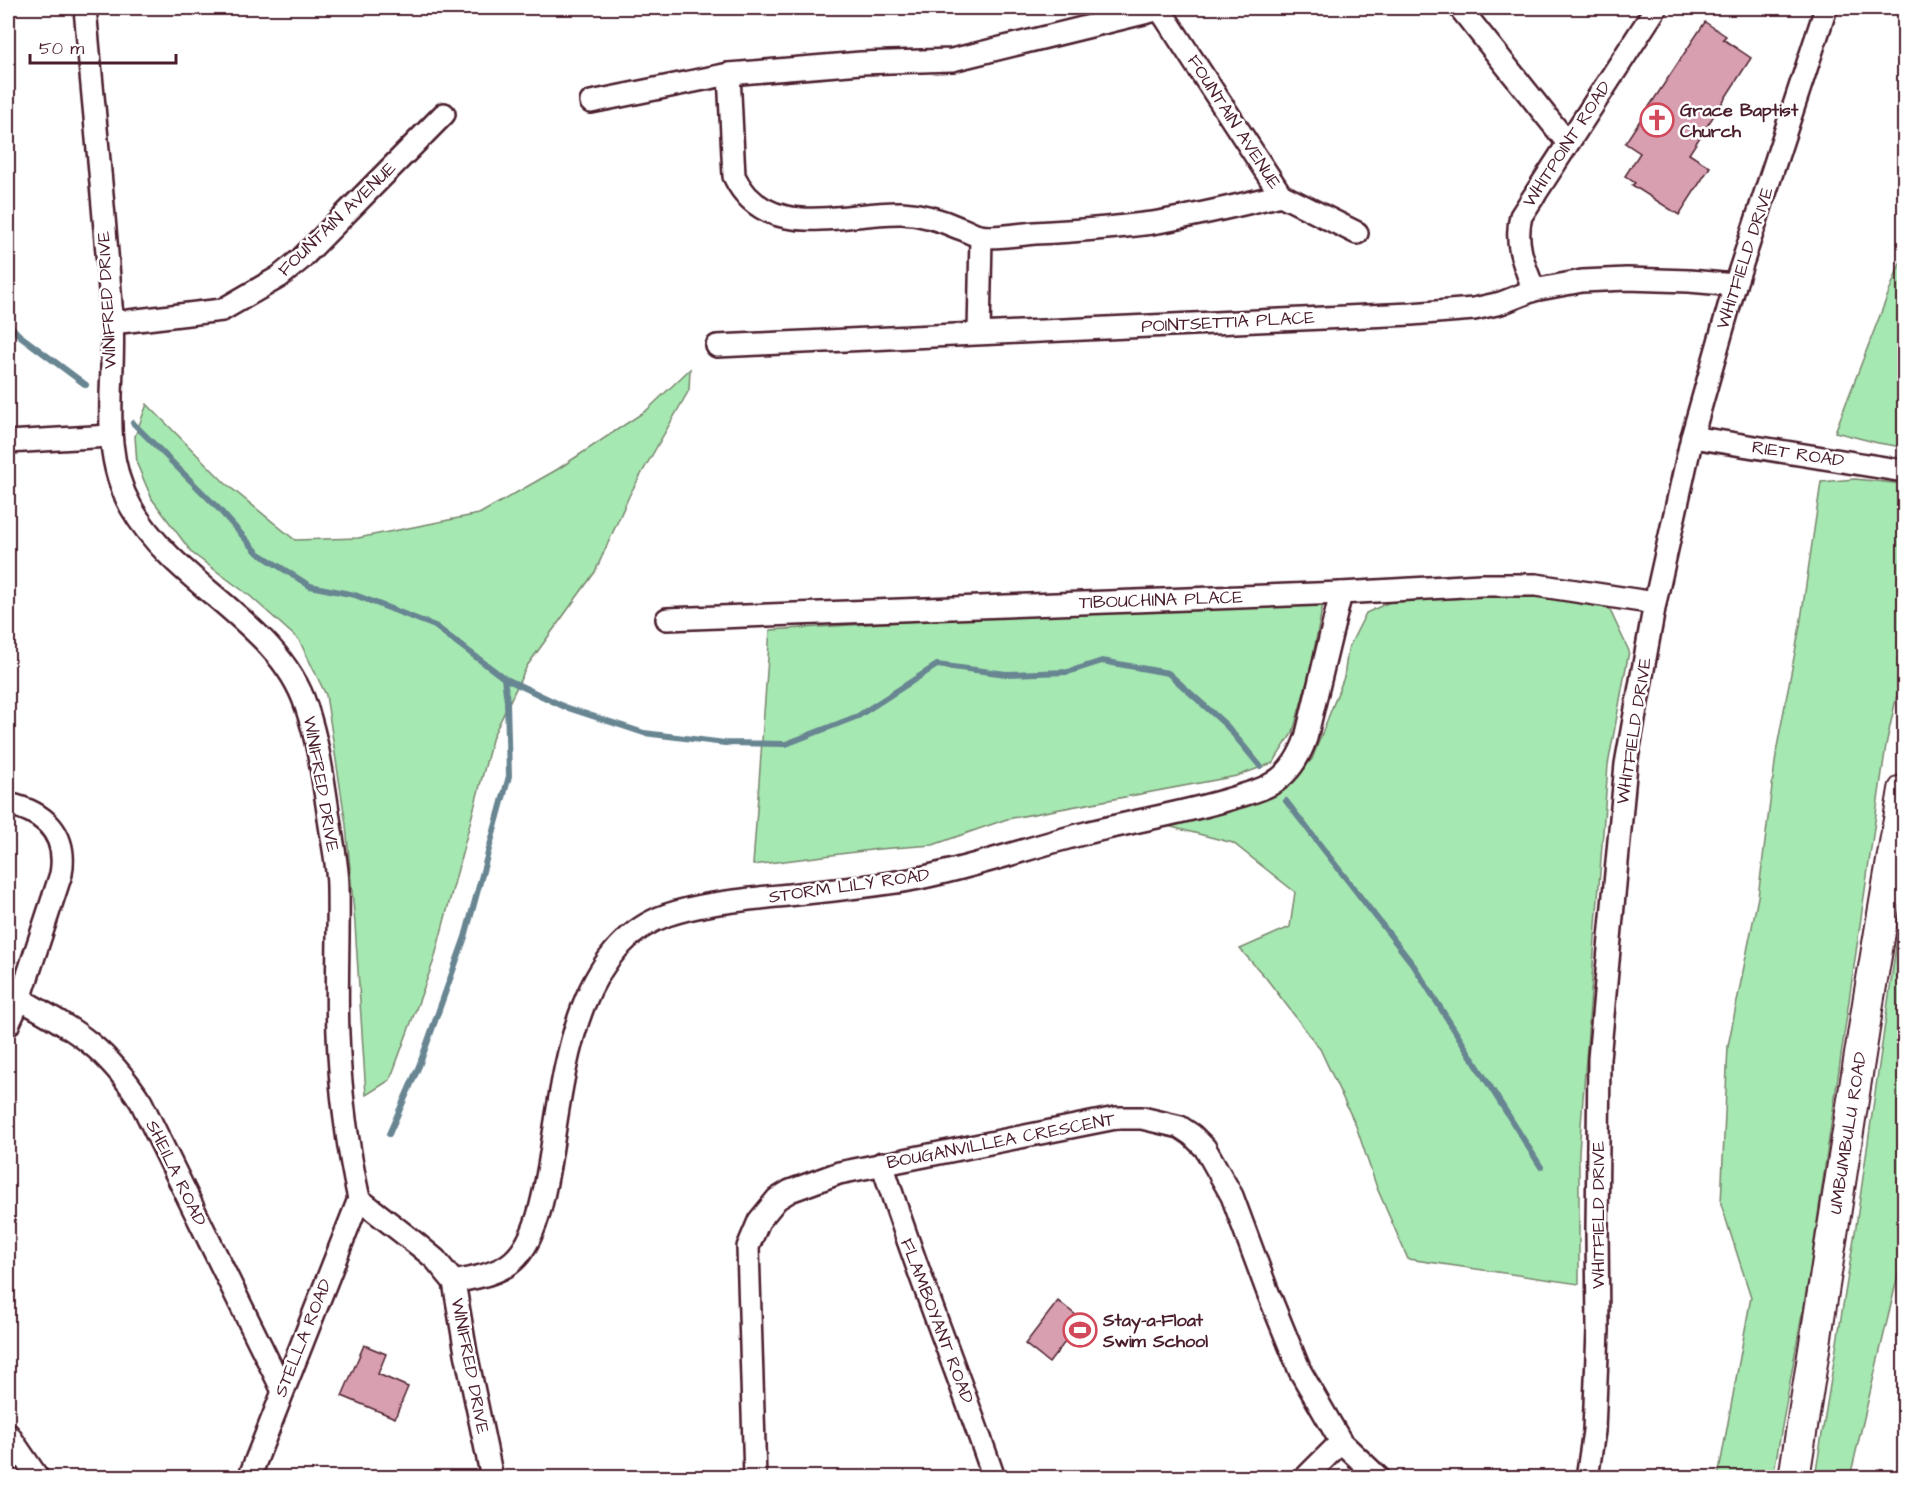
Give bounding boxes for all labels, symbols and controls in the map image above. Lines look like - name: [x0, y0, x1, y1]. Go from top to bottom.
- scale bar: [30, 27, 176, 65]
- text: 50 m: [39, 36, 84, 61]
- street label: FOUNTAIN AVENUE: [1181, 50, 1287, 194]
- street label: WHITPOINT ROAD: [1517, 76, 1617, 212]
- place label: Grace Baptist Church: [1680, 98, 1799, 144]
- church icon: Grace Baptist Church: [1639, 102, 1675, 138]
- street label: FOUNTAIN AVENUE: [272, 156, 402, 282]
- street label: WHITFIELD DRIVE: [1710, 183, 1780, 332]
- street label: WINIFRED DRIVE: [91, 230, 123, 369]
- street label: POINTSETTIA PLACE: [1141, 305, 1316, 339]
- street label: RIET ROAD: [1750, 434, 1846, 474]
- street label: TIBOUCHINA PLACE: [1079, 585, 1244, 615]
- street label: WHITFIELD DRIVE: [1610, 656, 1658, 806]
- street label: WINIFRED DRIVE: [297, 714, 345, 854]
- street label: STORM LILY ROAD: [767, 862, 931, 910]
- street label: UMBUMBULU ROAD: [1823, 1050, 1873, 1216]
- street label: BOUGANVILLEA CRESCENT: [885, 1106, 1118, 1175]
- street label: SHEILA ROAD: [140, 1116, 213, 1231]
- street label: WHITFIELD DRIVE: [1586, 1141, 1611, 1289]
- street label: FLAMBOYANT ROAD: [894, 1235, 980, 1408]
- street label: STELLA ROAD: [268, 1275, 338, 1401]
- street label: WINIFRED DRIVE: [445, 1296, 495, 1436]
- place label: Stay-a-Float Swim School: [1102, 1308, 1208, 1354]
- sports icon: Stay-a-Float Swim School: [1062, 1312, 1098, 1348]

